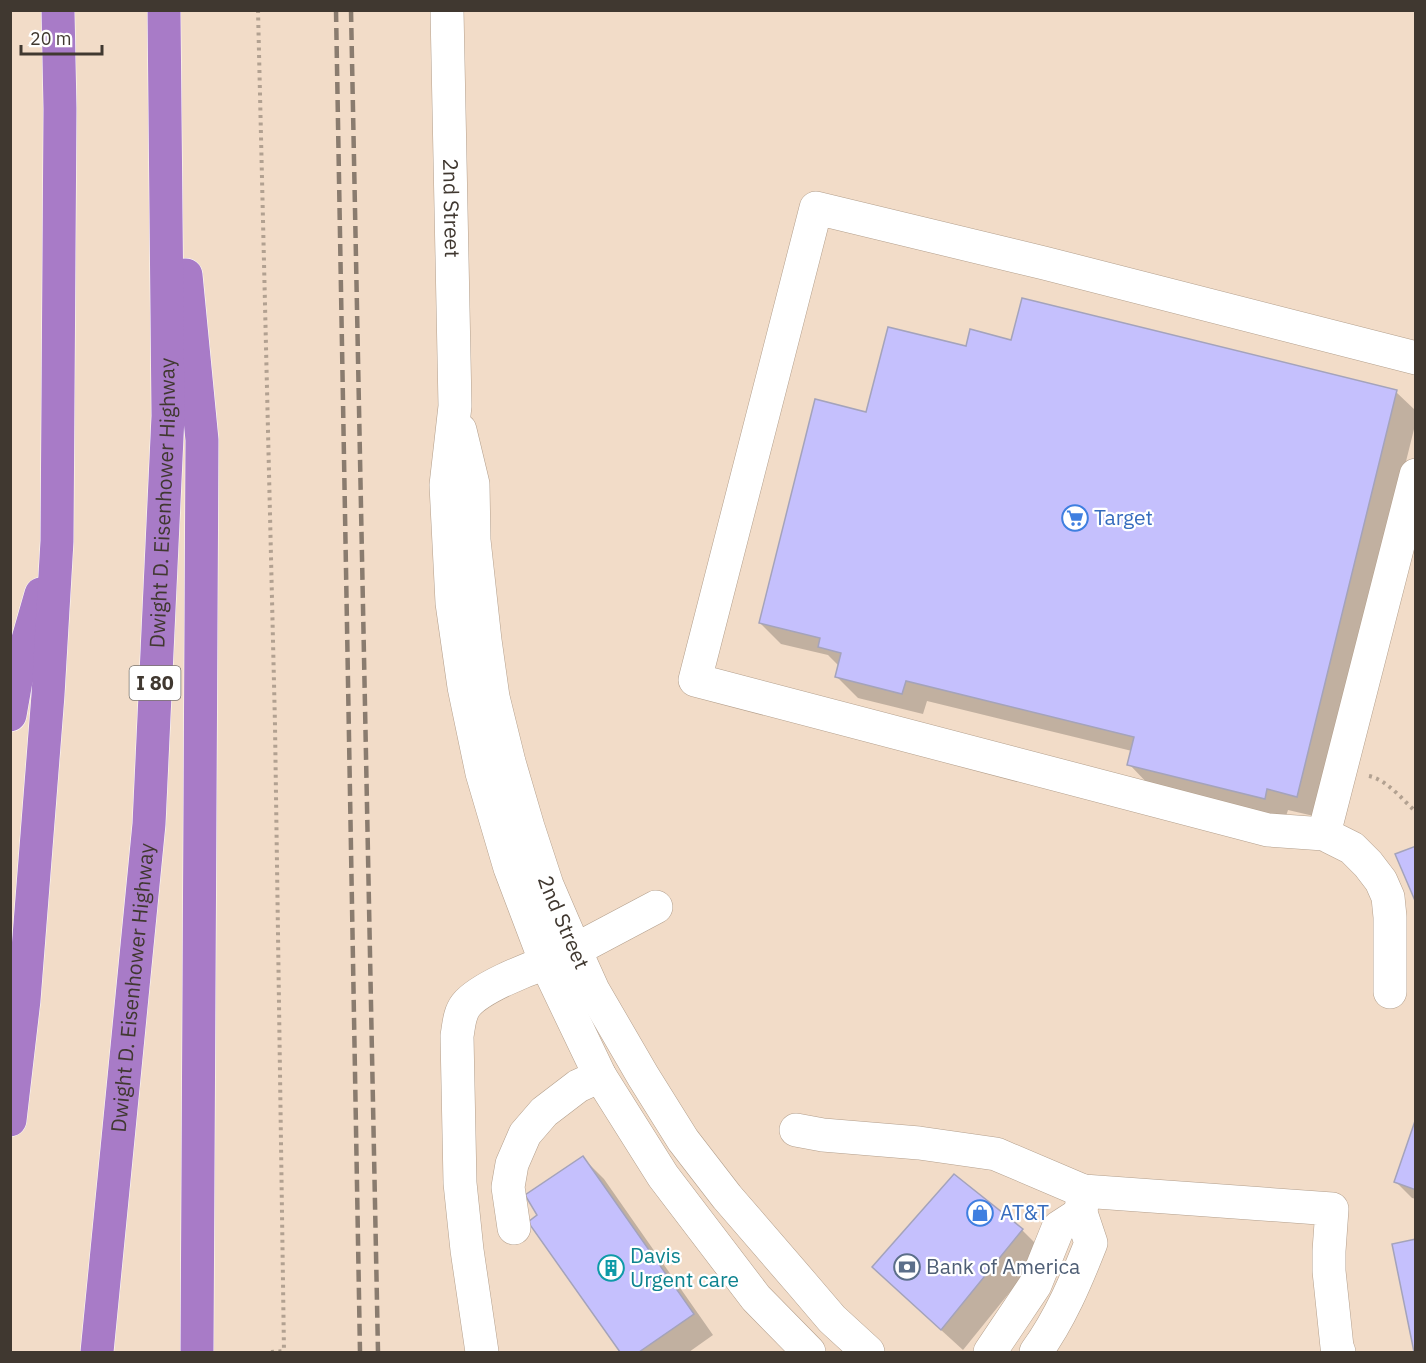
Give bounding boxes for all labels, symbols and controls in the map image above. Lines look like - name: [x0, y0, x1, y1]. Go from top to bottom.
- scale bar: [21, 18, 102, 56]
- text: 20 m: [30, 27, 72, 50]
- street label: 2nd Street: [437, 158, 467, 258]
- street label: Dwight D. Eisenhower Highway: [142, 357, 181, 649]
- supermarket icon: Target: [1060, 503, 1090, 533]
- place label: Target: [1094, 503, 1153, 531]
- road number: I 80: [130, 666, 180, 700]
- street label: Dwight D. Eisenhower Highway: [104, 841, 160, 1134]
- street label: 2nd Street: [532, 872, 597, 973]
- shop icon: AT&T: [965, 1198, 995, 1228]
- place label: AT&T: [1000, 1198, 1049, 1226]
- place label: Davis Urgent care: [630, 1241, 739, 1293]
- bank icon: Bank of America: [892, 1252, 922, 1282]
- place label: Bank of America: [926, 1252, 1080, 1280]
- building icon: Davis Urgent care: [596, 1253, 626, 1283]

